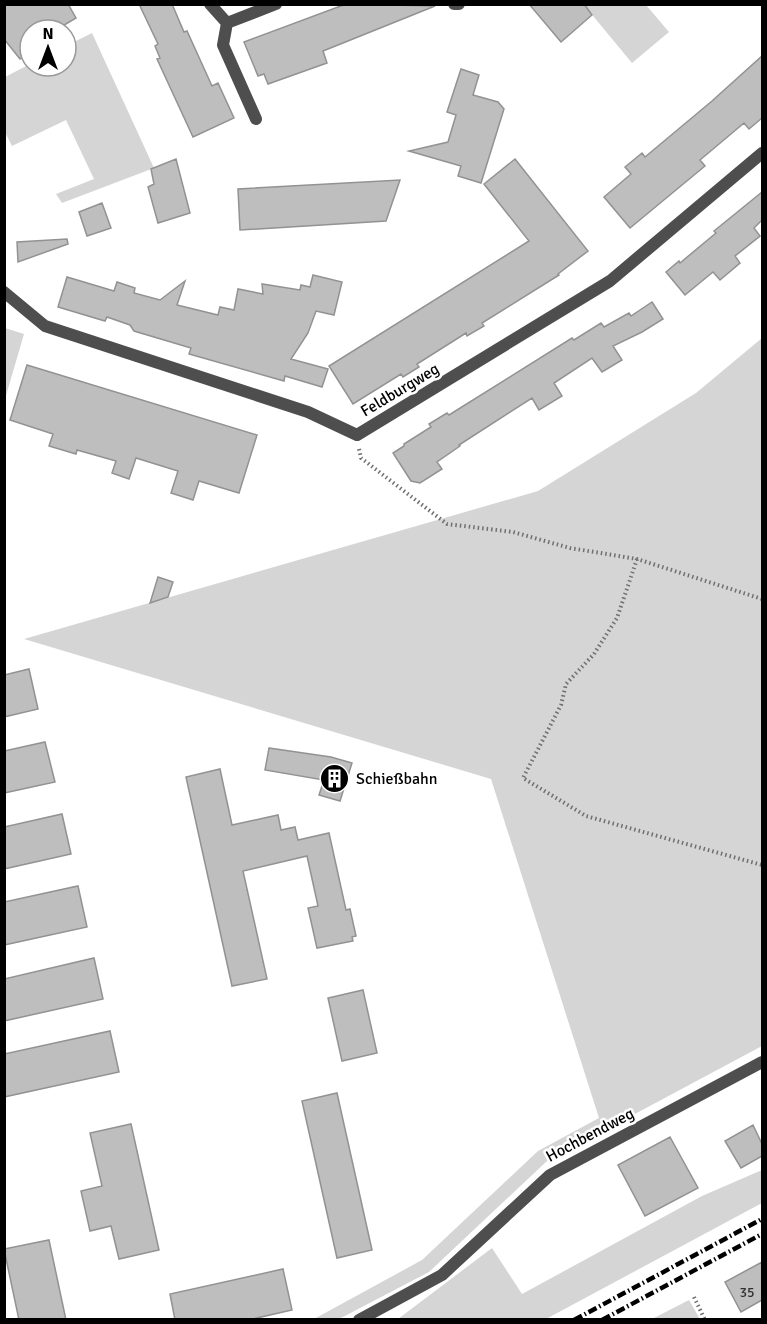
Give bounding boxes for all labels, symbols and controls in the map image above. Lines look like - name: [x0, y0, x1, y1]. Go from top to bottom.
- north arrow: [18, 18, 78, 78]
- text: N: [42, 24, 54, 44]
- street label: Feldburgweg: [357, 359, 443, 421]
- building icon: Schießbahn: [319, 763, 351, 795]
- place label: Schießbahn: [356, 769, 438, 789]
- street label: Hochbendweg: [543, 1103, 637, 1167]
- house number: 35: [739, 1284, 755, 1301]

